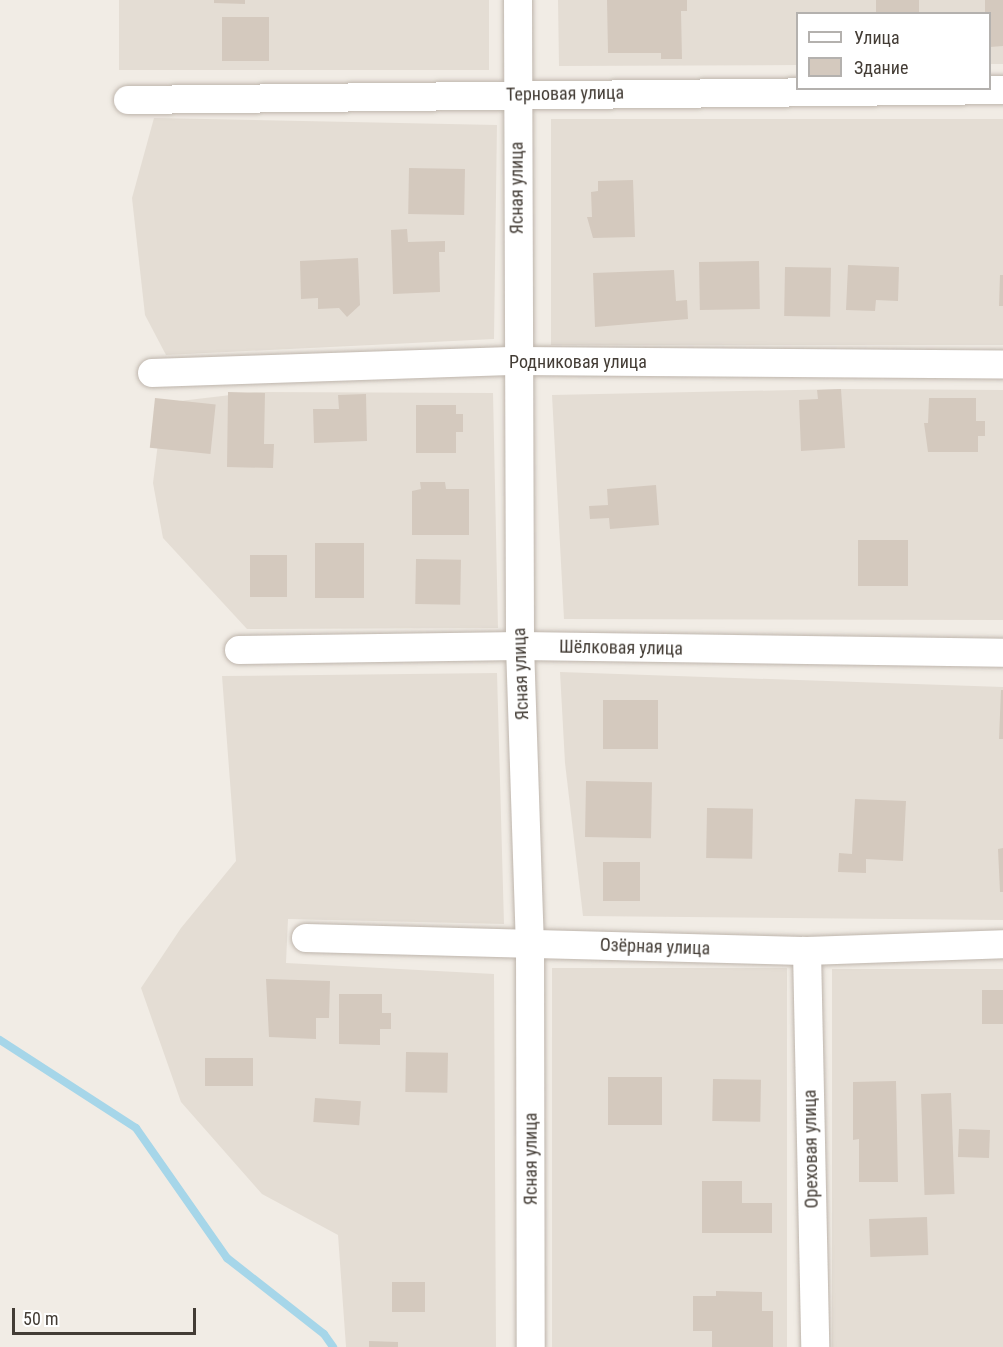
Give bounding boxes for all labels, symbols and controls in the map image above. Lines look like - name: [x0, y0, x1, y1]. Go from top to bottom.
- legend: [796, 12, 991, 90]
- text: Улица: [854, 27, 900, 48]
- text: Здание: [854, 57, 908, 78]
- street label: Терновая улица: [506, 82, 624, 106]
- street label: Ясная улица: [506, 142, 528, 234]
- street label: Родниковая улица: [509, 351, 647, 373]
- street label: Ясная улица: [509, 627, 533, 721]
- street label: Шёлковая улица: [559, 636, 683, 660]
- street label: Озёрная улица: [599, 934, 711, 960]
- street label: Ореховая улица: [799, 1089, 823, 1209]
- street label: Ясная улица: [520, 1113, 542, 1205]
- scale bar: [15, 1296, 200, 1334]
- text: 50 m: [23, 1308, 58, 1329]

